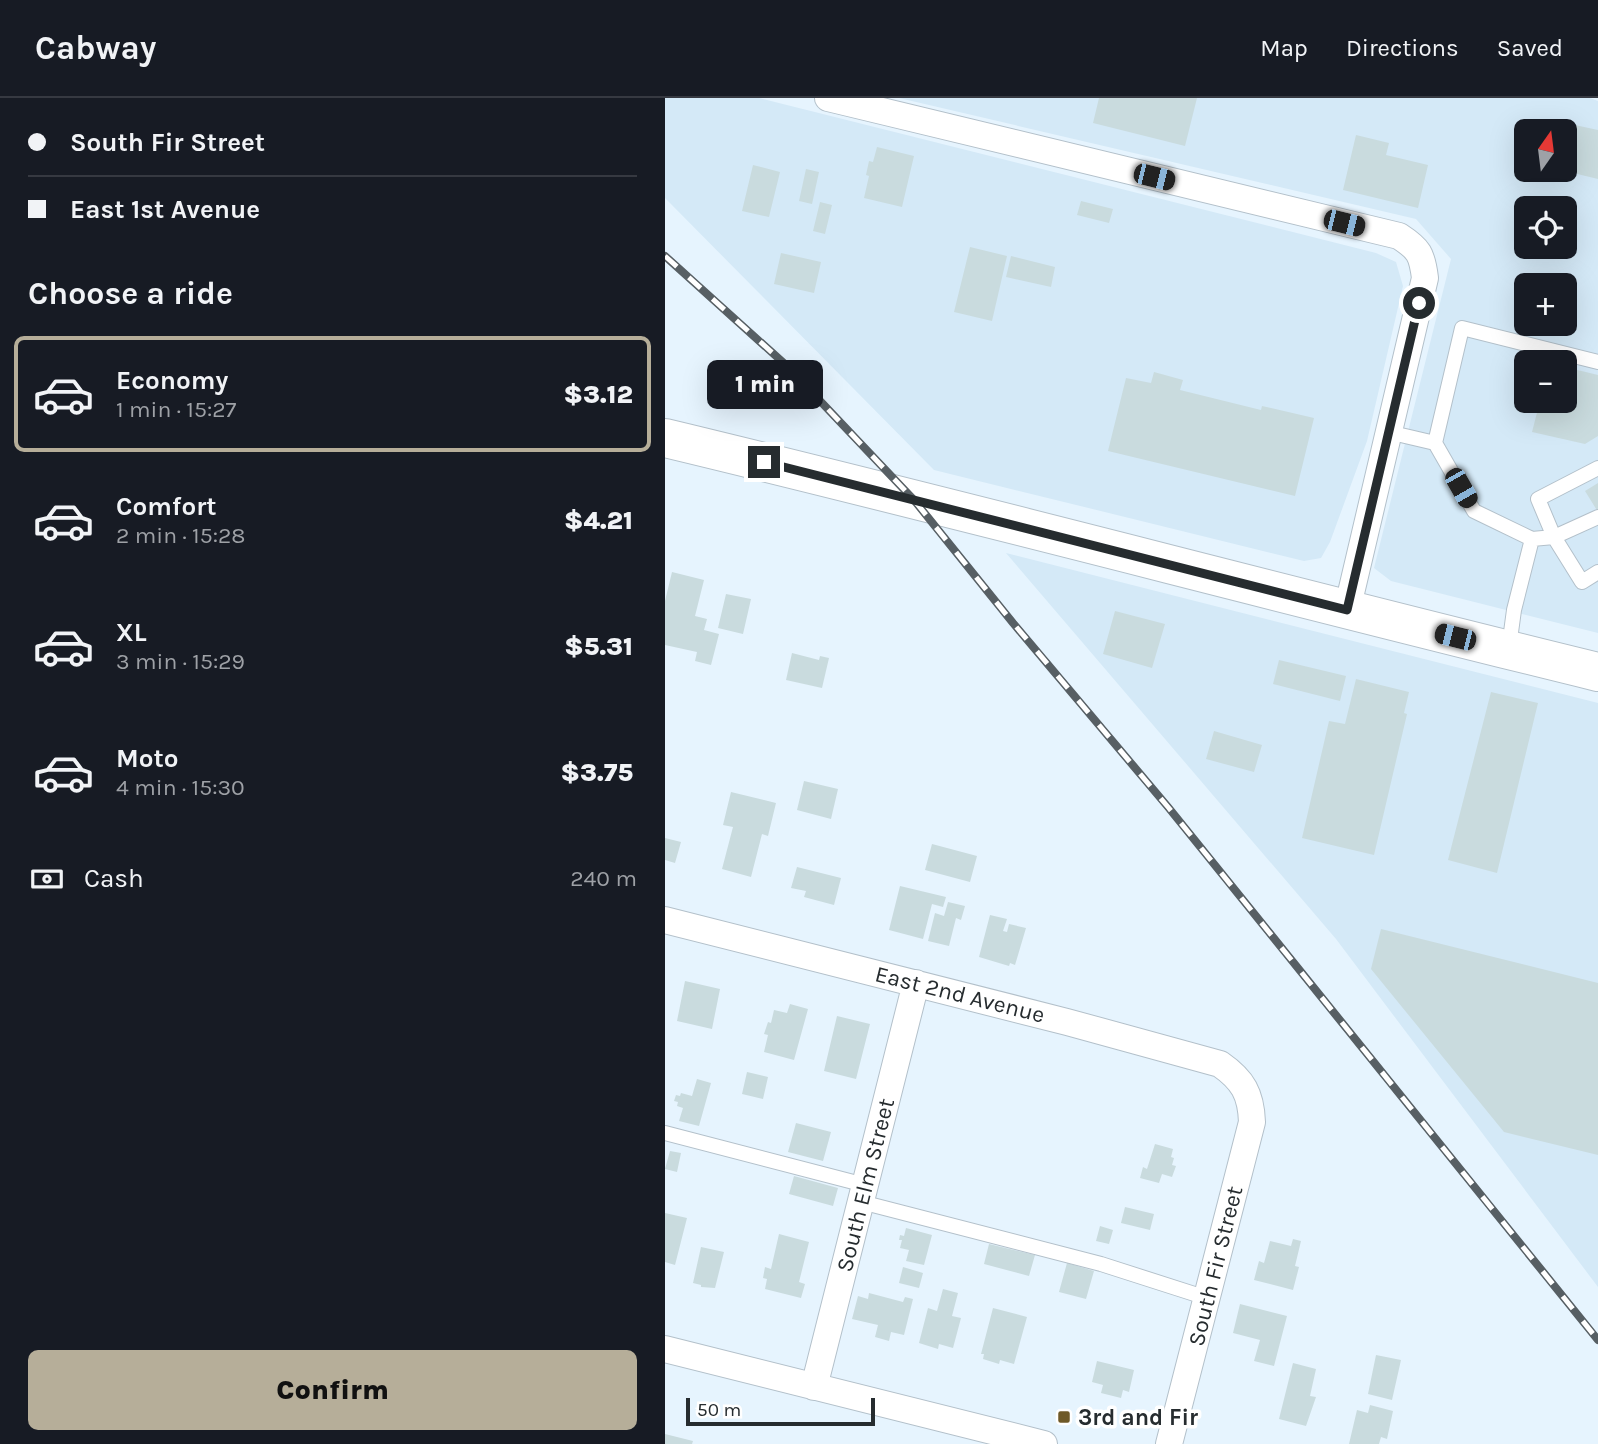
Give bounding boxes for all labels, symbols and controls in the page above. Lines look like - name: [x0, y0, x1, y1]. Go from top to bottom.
- text: Cabway: [35, 29, 156, 67]
- text: Map: [1260, 34, 1308, 62]
- text: Directions: [1346, 34, 1459, 62]
- text: Saved: [1497, 34, 1563, 62]
- north arrow: [1514, 119, 1577, 182]
- map controls: [1514, 119, 1577, 413]
- text: South Fir Street: [70, 127, 265, 158]
- car: [1132, 162, 1177, 192]
- text: East 1st Avenue: [70, 194, 260, 225]
- button: locate: [1514, 196, 1577, 259]
- car: [1322, 208, 1367, 238]
- button: +: [1514, 273, 1577, 336]
- text: Choose a ride: [28, 275, 233, 312]
- route start: [1403, 287, 1435, 319]
- button: −: [1514, 350, 1577, 413]
- callout: 1 min: [706, 360, 822, 410]
- icon: car: [32, 363, 95, 426]
- text: Economy: [116, 365, 228, 396]
- text: 1 min: [735, 371, 795, 398]
- text: $3.12: [563, 379, 633, 410]
- text: 1 min · 15:27: [116, 396, 236, 423]
- route end: [748, 446, 780, 478]
- car: [1442, 465, 1481, 511]
- icon: car: [32, 489, 95, 552]
- text: Comfort: [116, 491, 217, 522]
- text: $4.21: [564, 505, 633, 536]
- text: 2 min · 15:28: [116, 522, 245, 549]
- icon: car: [32, 615, 95, 678]
- text: XL: [116, 617, 147, 648]
- car: [1433, 622, 1478, 652]
- text: $5.31: [564, 631, 633, 662]
- text: 3 min · 15:29: [116, 648, 245, 675]
- icon: car: [32, 741, 95, 804]
- text: Moto: [116, 743, 178, 774]
- text: $3.75: [561, 757, 633, 788]
- text: 4 min · 15:30: [116, 774, 245, 801]
- icon: cash: [28, 860, 66, 898]
- text: Cash: [84, 863, 144, 894]
- text: 240 m: [570, 865, 637, 892]
- street label: East 2nd Avenue: [872, 960, 1047, 1029]
- street label: South Elm Street: [831, 1095, 900, 1275]
- street label: South Fir Street: [1183, 1183, 1249, 1349]
- button: Confirm: [28, 1350, 637, 1430]
- scale bar: [686, 1395, 875, 1427]
- text: 50 m: [697, 1399, 741, 1421]
- place label: 3rd and Fir: [1078, 1404, 1198, 1431]
- marker: 3rd and Fir: [1056, 1409, 1072, 1425]

